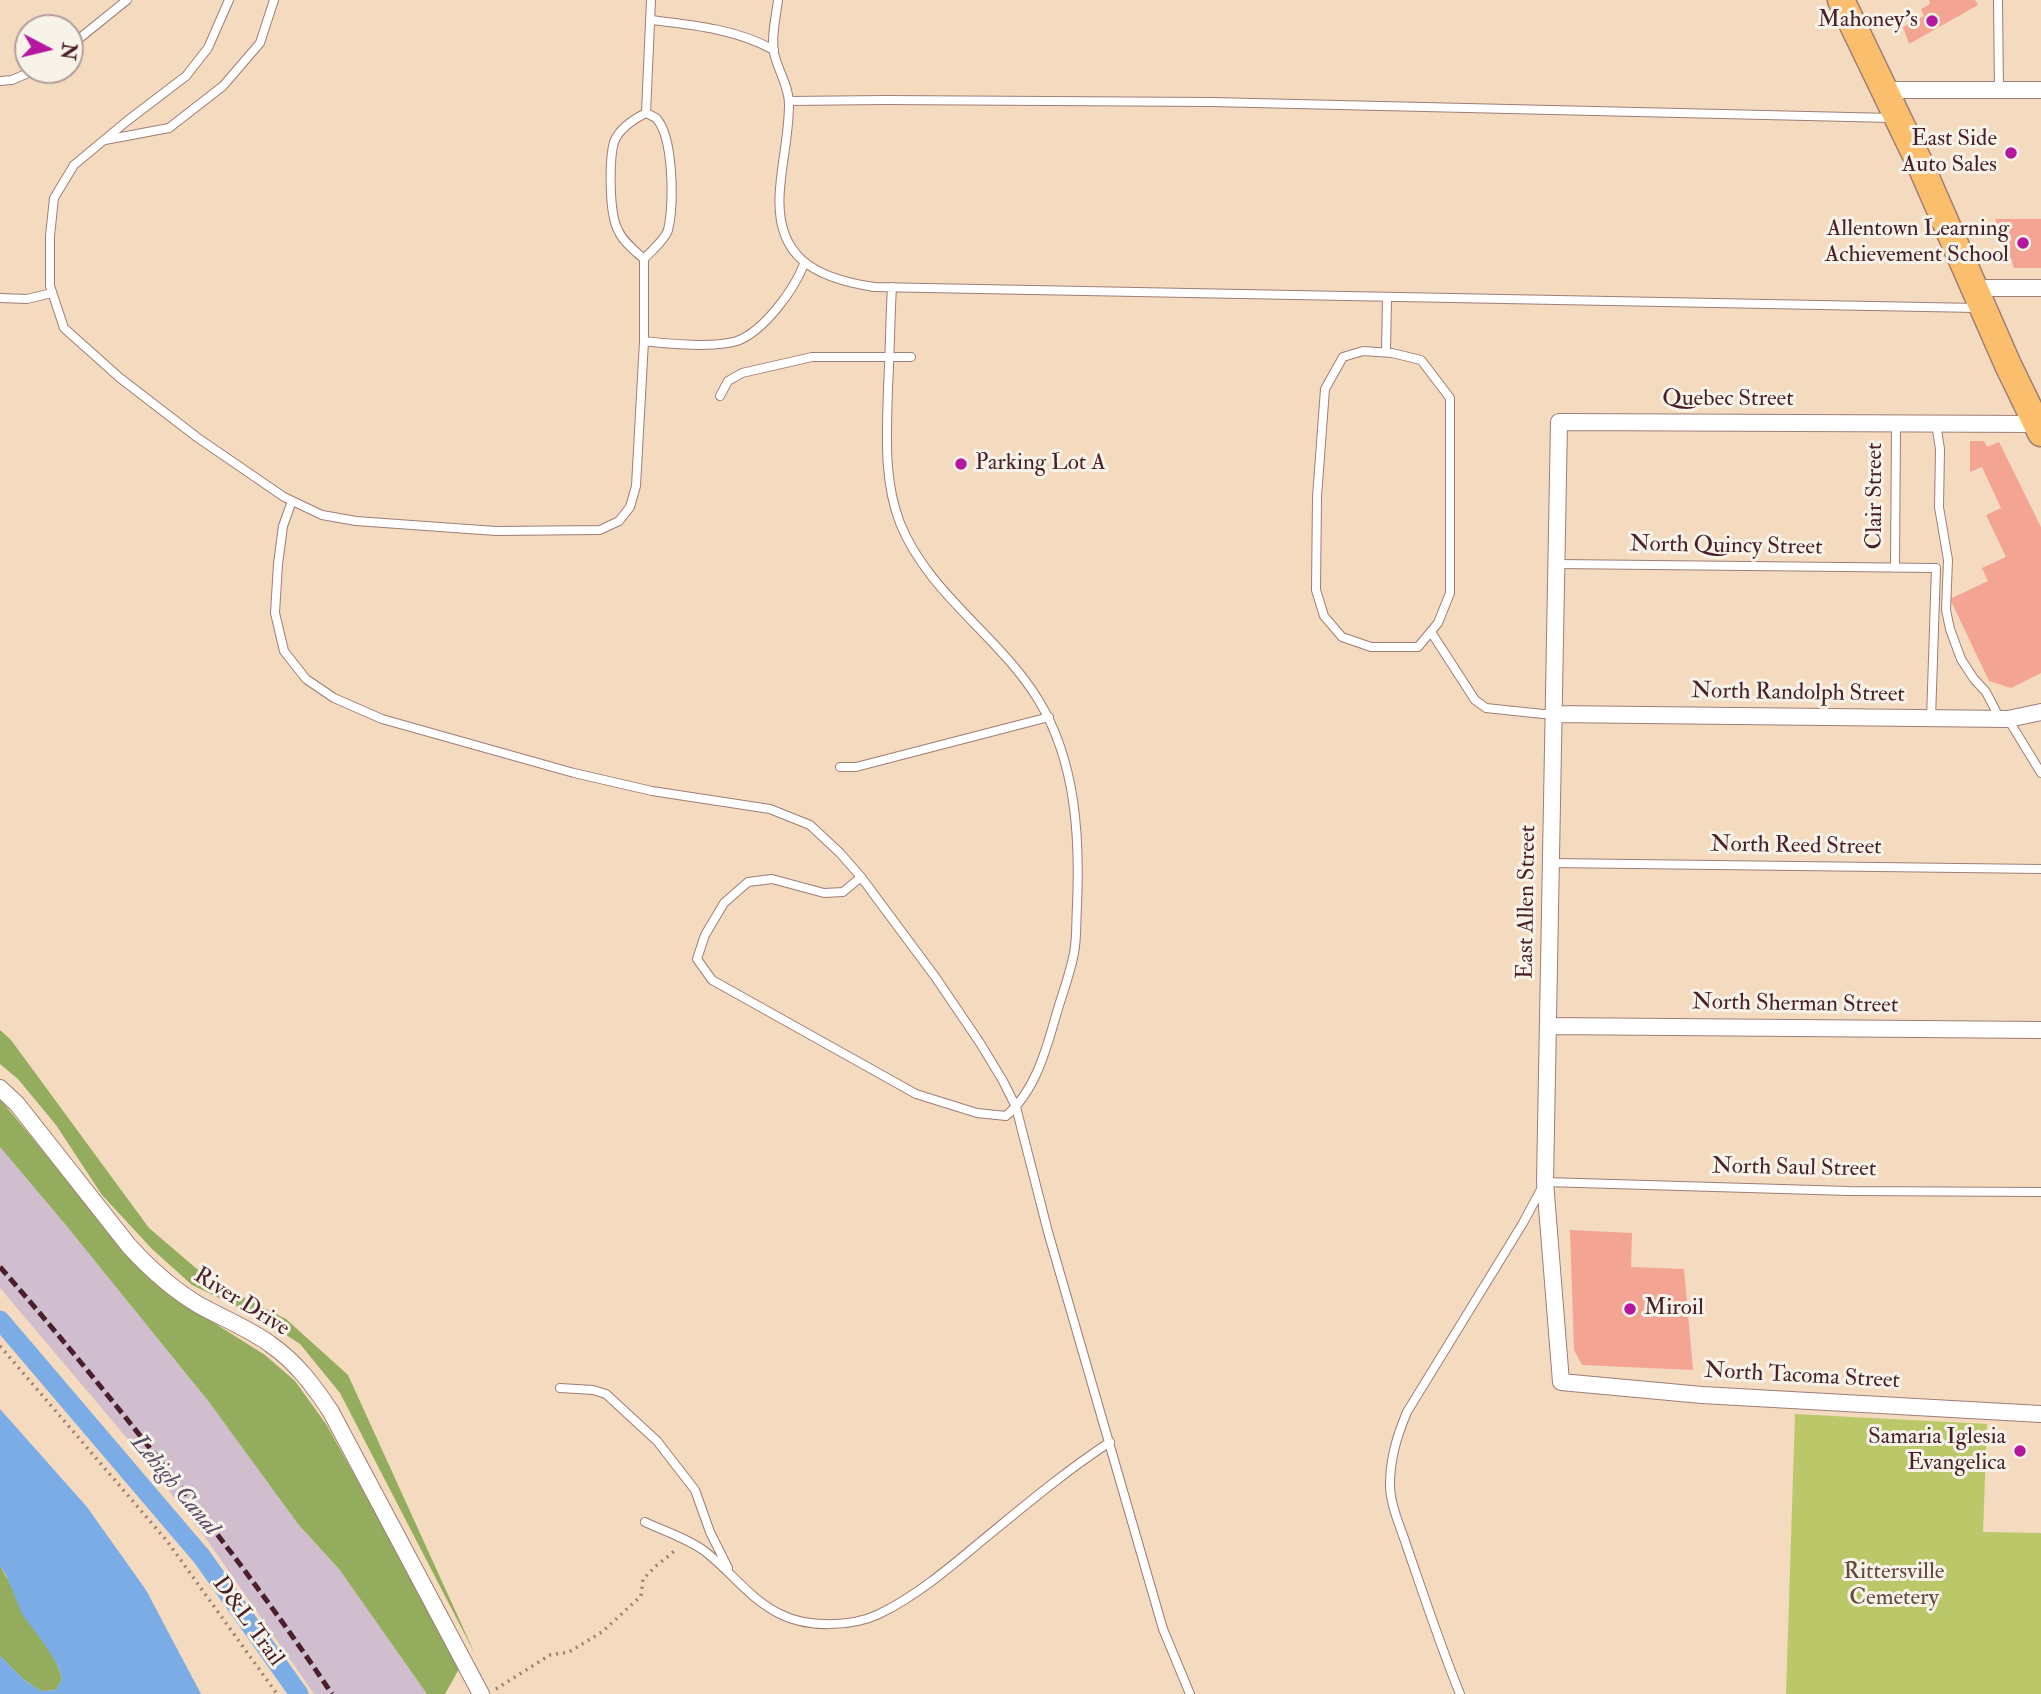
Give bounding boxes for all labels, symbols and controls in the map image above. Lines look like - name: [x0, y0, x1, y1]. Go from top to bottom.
- place label: Mahoney's: [1818, 7, 1918, 35]
- marker: Mahoney's: [1924, 13, 1940, 29]
- north arrow: [14, 14, 84, 84]
- text: N: [55, 41, 81, 61]
- place label: East Side Auto Sales: [1902, 126, 1997, 180]
- marker: East Side Auto Sales: [2003, 145, 2019, 161]
- place label: Allentown Learning Achievement School: [1825, 216, 2009, 270]
- marker: Allentown Learning Achievement School: [2015, 235, 2031, 251]
- street label: Quebec Street: [1662, 386, 1794, 414]
- street label: Clair Street: [1862, 442, 1890, 550]
- place label: Parking Lot A: [975, 450, 1106, 478]
- marker: Parking Lot A: [953, 456, 969, 472]
- street label: North Quincy Street: [1629, 532, 1823, 562]
- street label: North Randolph Street: [1691, 678, 1905, 710]
- street label: East Allen Street: [1513, 825, 1543, 979]
- street label: North Reed Street: [1710, 832, 1882, 862]
- street label: North Sherman Street: [1692, 989, 1898, 1021]
- street label: North Saul Street: [1712, 1154, 1876, 1184]
- street label: River Drive: [188, 1263, 294, 1343]
- place label: Miroil: [1644, 1295, 1704, 1323]
- marker: Miroil: [1622, 1301, 1638, 1317]
- street label: North Tacoma Street: [1703, 1358, 1901, 1396]
- place label: Samaria Iglesia Evangelica: [1868, 1424, 2006, 1478]
- water label: Lehigh Canal: [123, 1430, 225, 1542]
- marker: Samaria Iglesia Evangelica: [2012, 1443, 2028, 1459]
- park label: Rittersville Cemetery: [1844, 1559, 1944, 1613]
- street label: D&L Trail: [205, 1572, 289, 1672]

